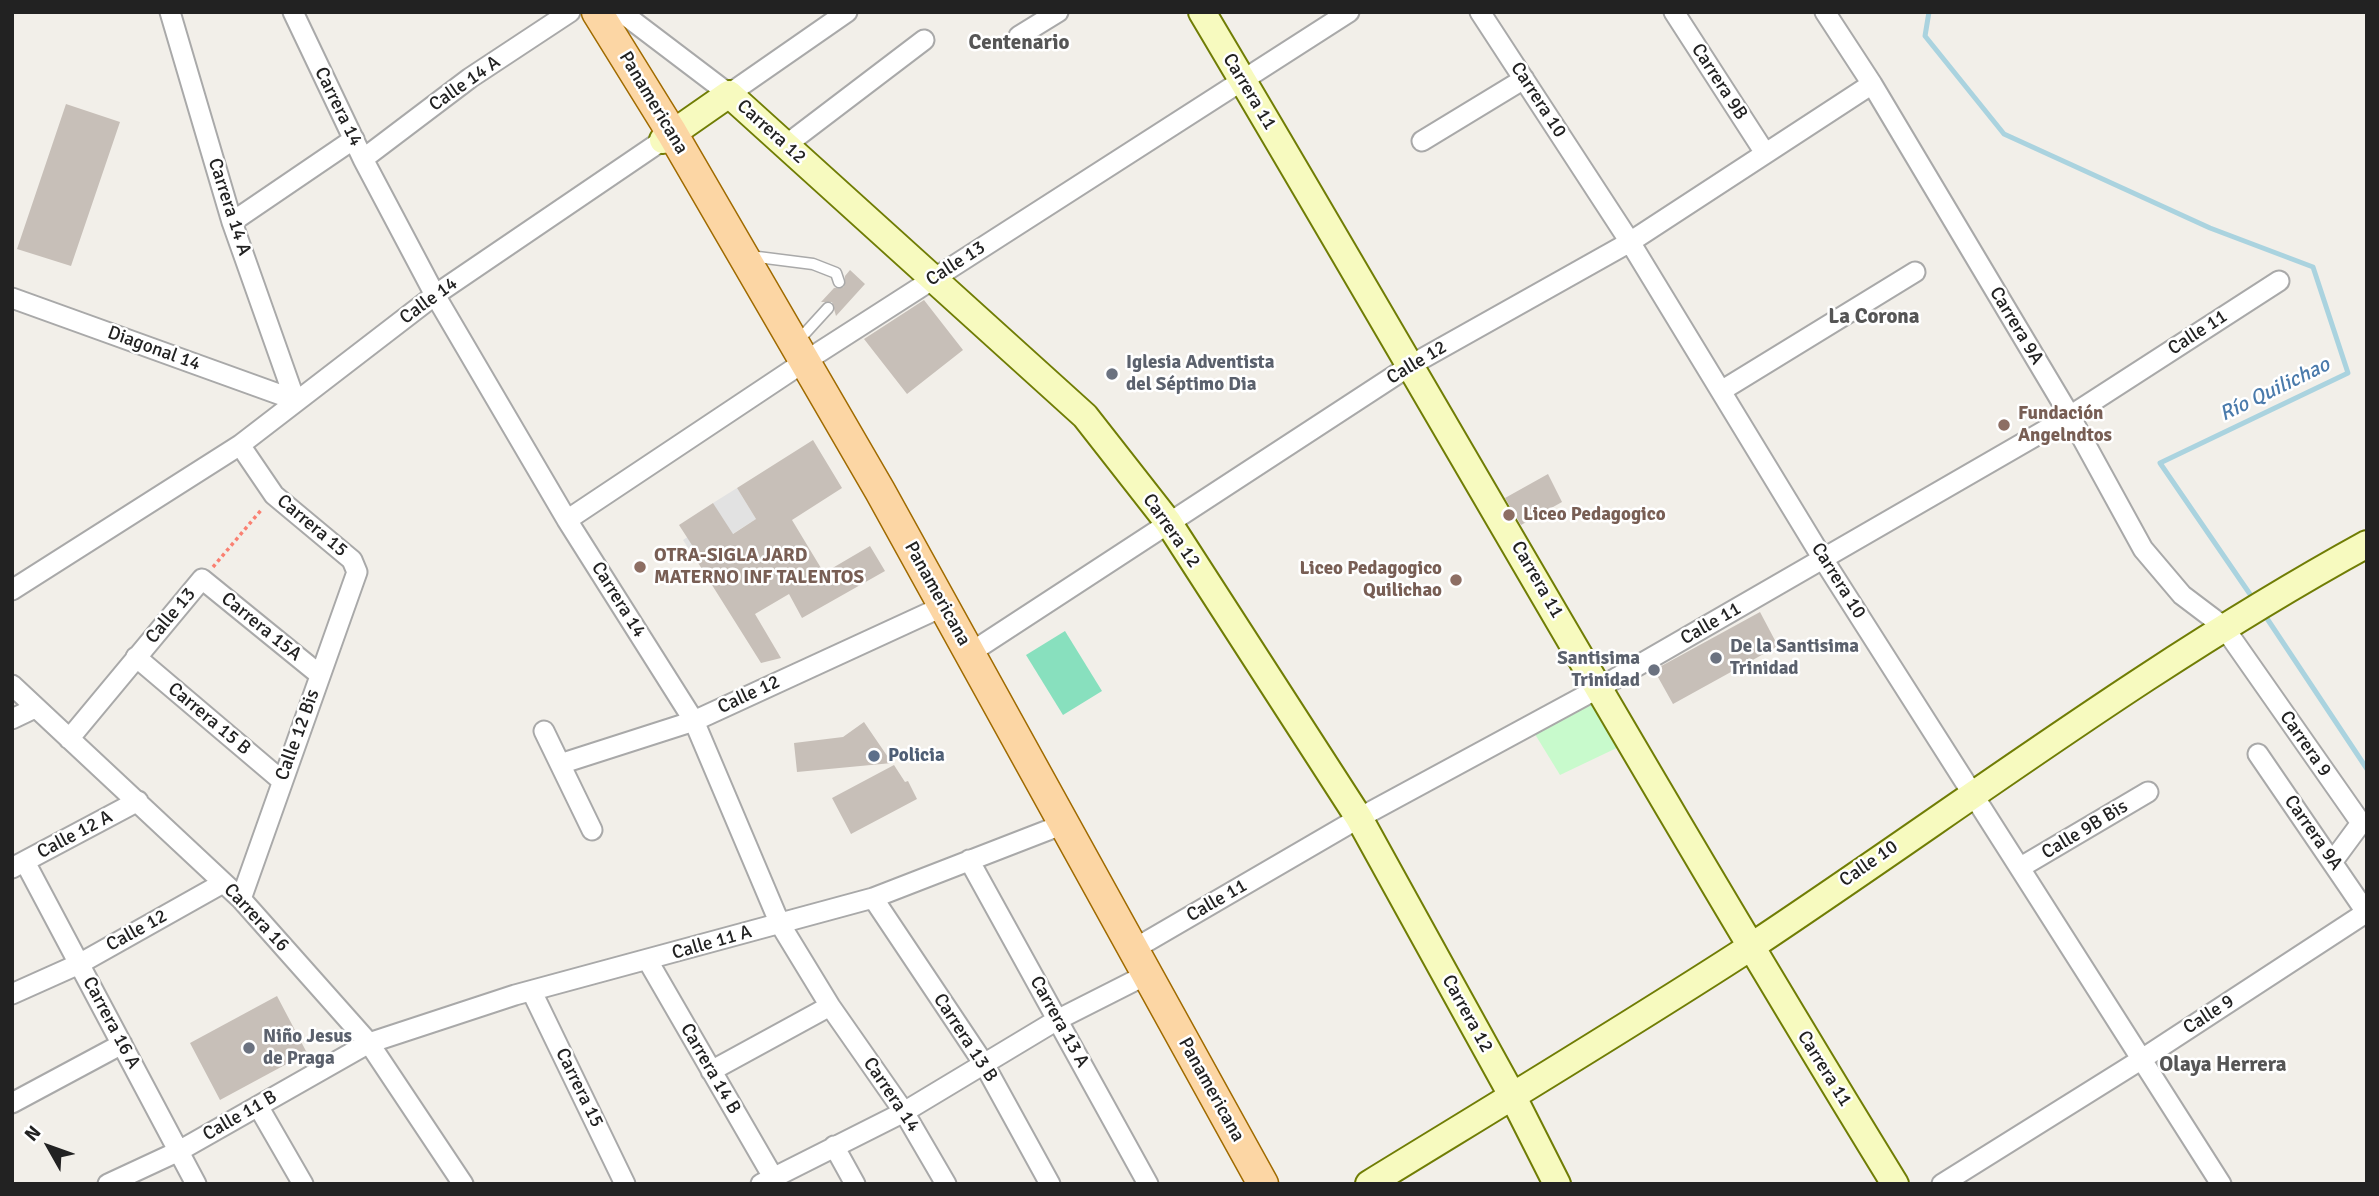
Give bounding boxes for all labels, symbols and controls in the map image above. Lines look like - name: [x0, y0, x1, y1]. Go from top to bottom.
- district label: Centenario: [969, 30, 1069, 56]
- street label: Carrera 9B: [1686, 40, 1752, 124]
- street label: Panamericana: [613, 48, 693, 158]
- street label: Carrera 11: [1217, 50, 1281, 134]
- street label: Calle 14 A: [425, 51, 505, 117]
- street label: Carrera 10: [1505, 58, 1571, 142]
- street label: Carrera 14: [309, 64, 367, 150]
- street label: Carrera 12: [732, 95, 810, 169]
- street label: Carrera 14 A: [203, 155, 255, 259]
- street label: Calle 13: [922, 236, 990, 292]
- street label: Calle 14: [396, 272, 462, 330]
- street label: Carrera 9A: [1984, 283, 2048, 369]
- district label: La Corona: [1828, 304, 1920, 330]
- street label: Calle 11: [2164, 305, 2232, 361]
- street label: Diagonal 14: [104, 322, 204, 376]
- street label: Calle 12: [1383, 336, 1451, 390]
- place label: Iglesia Adventista del Séptimo Dia: [1126, 352, 1274, 396]
- water label: Río Quilichao: [2216, 353, 2334, 427]
- marker: Iglesia Adventista del Séptimo Dia: [1104, 366, 1120, 382]
- place label: Fundación Angelndtos: [2018, 403, 2112, 447]
- marker: Fundación Angelndtos: [1996, 417, 2012, 433]
- street label: Carrera 15: [272, 490, 352, 562]
- street label: Carrera 12: [1137, 490, 1205, 572]
- place label: Liceo Pedagogico: [1523, 504, 1666, 526]
- marker: Liceo Pedagogico: [1501, 507, 1517, 523]
- street label: Carrera 11: [1506, 537, 1568, 623]
- street label: Panamericana: [899, 538, 975, 650]
- street label: Carrera 10: [1806, 539, 1870, 623]
- place label: OTRA-SIGLA JARD MATERNO INF TALENTOS: [654, 545, 864, 589]
- street label: Carrera 14: [586, 558, 650, 642]
- place label: Liceo Pedagogico Quilichao: [1299, 558, 1442, 602]
- marker: OTRA-SIGLA JARD MATERNO INF TALENTOS: [632, 559, 648, 575]
- marker: Liceo Pedagogico Quilichao: [1448, 572, 1464, 588]
- street label: Calle 13: [141, 583, 201, 649]
- street label: Carrera 15A: [216, 588, 306, 666]
- street label: Calle 11: [1677, 598, 1745, 650]
- place label: De la Santisima Trinidad: [1730, 636, 1859, 680]
- place label: Santisima Trinidad: [1557, 648, 1640, 692]
- marker: De la Santisima Trinidad: [1708, 650, 1724, 666]
- marker: Santisima Trinidad: [1646, 662, 1662, 678]
- street label: Calle 12: [714, 671, 784, 719]
- street label: Carrera 15 B: [163, 678, 255, 760]
- street label: Calle 12 Bis: [271, 686, 325, 784]
- street label: Carrera 9: [2274, 707, 2336, 781]
- place label: Policia: [888, 745, 945, 767]
- marker: Policia: [866, 748, 882, 764]
- street label: Carrera 9A: [2279, 791, 2347, 875]
- street label: Calle 9B Bis: [2038, 795, 2132, 865]
- street label: Calle 12 A: [34, 806, 116, 864]
- street label: Calle 10: [1835, 836, 1903, 892]
- street label: Calle 11: [1183, 875, 1251, 927]
- street label: Carrera 16: [219, 879, 293, 957]
- street label: Calle 12: [103, 905, 171, 957]
- street label: Calle 11 A: [670, 921, 754, 965]
- street label: Carrera 12: [1436, 971, 1498, 1057]
- street label: Carrera 13 A: [1025, 972, 1093, 1072]
- street label: Carrera 16 A: [77, 973, 145, 1073]
- street label: Carrera 13 B: [928, 989, 1002, 1087]
- street label: Calle 9: [2179, 990, 2239, 1040]
- street label: Carrera 14 B: [675, 1020, 745, 1118]
- place label: Niño Jesus de Praga: [263, 1026, 352, 1070]
- street label: Carrera 11: [1792, 1027, 1856, 1111]
- street label: Panamericana: [1173, 1034, 1249, 1146]
- marker: Niño Jesus de Praga: [241, 1040, 257, 1056]
- street label: Carrera 15: [550, 1045, 608, 1131]
- district label: Olaya Herrera: [2159, 1052, 2287, 1078]
- street label: Carrera 14: [858, 1053, 924, 1137]
- street label: Calle 11 B: [199, 1086, 281, 1146]
- north arrow: [14, 1112, 84, 1182]
- text: N: [19, 1121, 46, 1146]

